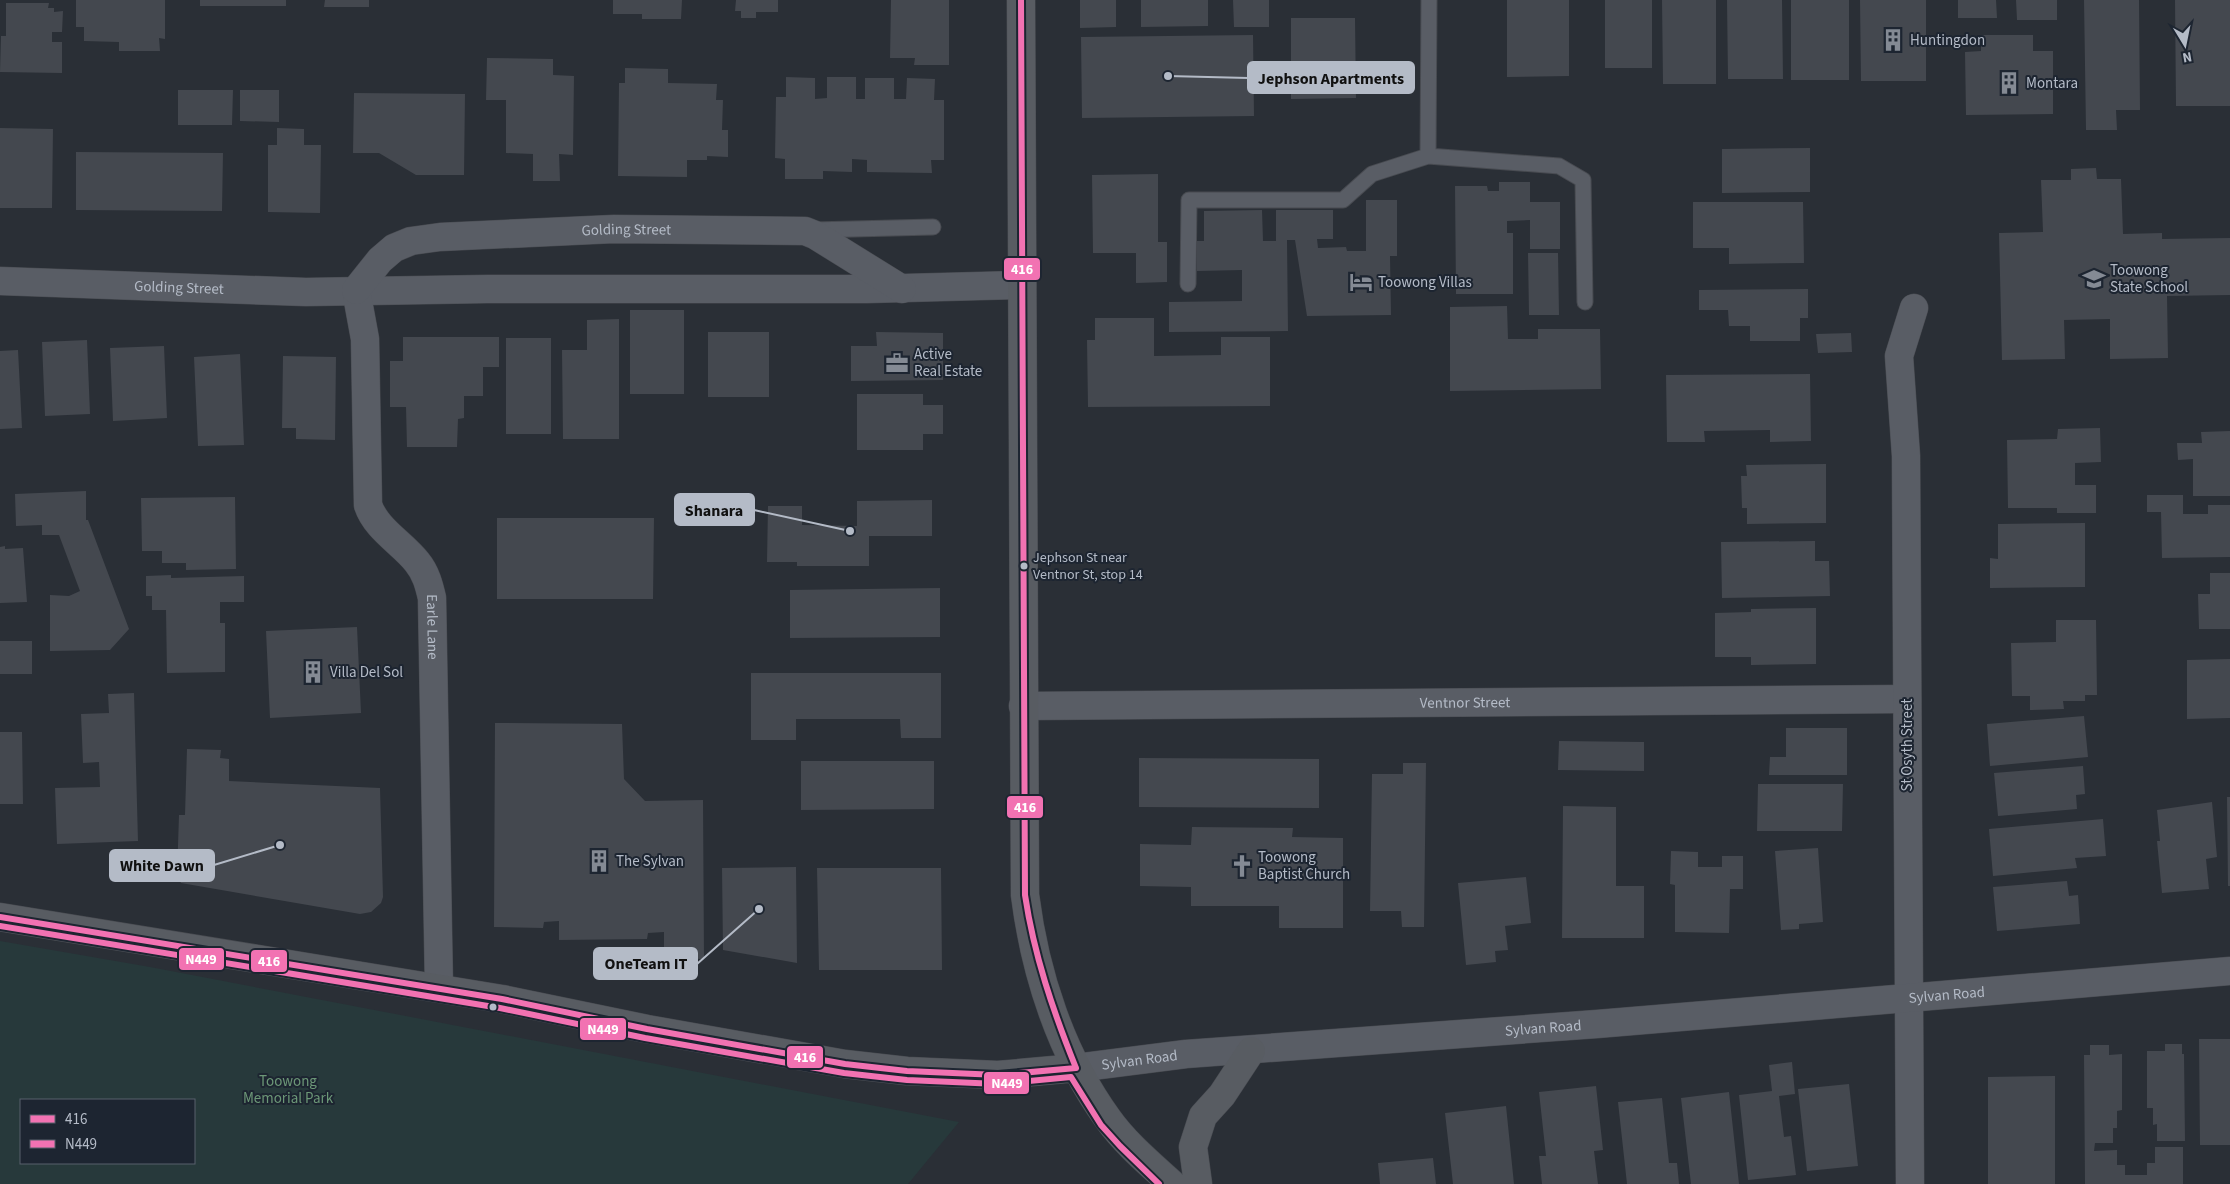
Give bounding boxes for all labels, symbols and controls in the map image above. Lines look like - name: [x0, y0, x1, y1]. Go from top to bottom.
- north arrow: [2160, 20, 2210, 70]
- building icon: Huntingdon: [1880, 27, 1906, 53]
- place label: Huntingdon: [1910, 30, 1985, 51]
- text: N: [2181, 46, 2193, 67]
- callout: Jephson Apartments: [1248, 62, 1414, 93]
- text: Jephson Apartments: [1258, 68, 1404, 90]
- building icon: Montara: [1996, 70, 2022, 96]
- place label: Montara: [2026, 73, 2078, 94]
- street label: Golding Street: [581, 218, 671, 241]
- line badge: 416: [1003, 257, 1041, 281]
- text: 416: [1011, 260, 1033, 280]
- place label: Toowong State School: [2110, 260, 2188, 298]
- school or university icon: Toowong State School: [2081, 266, 2107, 292]
- hotel icon: Toowong Villas: [1348, 269, 1374, 295]
- place label: Toowong Villas: [1378, 272, 1472, 293]
- street label: Golding Street: [134, 275, 224, 300]
- place label: Active Real Estate: [914, 344, 982, 382]
- office icon: Active Real Estate: [884, 350, 910, 376]
- callout: Shanara: [675, 494, 754, 525]
- text: Shanara: [685, 500, 743, 522]
- place label: Jephson St near Ventnor St, stop 14: [1033, 548, 1143, 585]
- marker: Jephson St near Ventnor St, stop 14: [1019, 561, 1029, 571]
- street label: Earle Lane: [421, 594, 444, 660]
- building icon: Villa Del Sol: [300, 659, 326, 685]
- place label: Villa Del Sol: [330, 662, 403, 683]
- street label: Ventnor Street: [1420, 692, 1510, 713]
- street label: St Osyth Street: [1897, 699, 1918, 791]
- line badge: 416: [1006, 795, 1044, 819]
- text: 416: [1014, 798, 1036, 818]
- place label: Toowong Baptist Church: [1258, 847, 1350, 885]
- building icon: The Sylvan: [586, 848, 612, 874]
- callout: White Dawn: [110, 850, 214, 881]
- place label: The Sylvan: [616, 851, 684, 872]
- church icon: Toowong Baptist Church: [1229, 853, 1255, 879]
- text: White Dawn: [120, 855, 204, 877]
- line badge: N449: [178, 947, 225, 971]
- callout: OneTeam IT: [594, 948, 697, 979]
- line badge: 416: [250, 949, 288, 973]
- text: N449: [185, 950, 217, 970]
- text: 416: [258, 952, 280, 972]
- text: OneTeam IT: [605, 953, 687, 975]
- street label: Sylvan Road: [1908, 981, 1986, 1008]
- unlabelled marker: [488, 1002, 498, 1012]
- street label: Sylvan Road: [1504, 1015, 1582, 1041]
- line badge: N449: [579, 1017, 627, 1041]
- text: N449: [587, 1020, 619, 1040]
- line badge: 416: [786, 1045, 824, 1069]
- street label: Sylvan Road: [1100, 1045, 1179, 1075]
- text: 416: [794, 1048, 816, 1068]
- park label: Toowong Memorial Park: [243, 1071, 334, 1109]
- line badge: N449: [983, 1071, 1030, 1095]
- text: N449: [991, 1074, 1023, 1094]
- legend: [20, 1099, 195, 1164]
- text: 416: [65, 1109, 87, 1130]
- text: N449: [65, 1134, 97, 1155]

